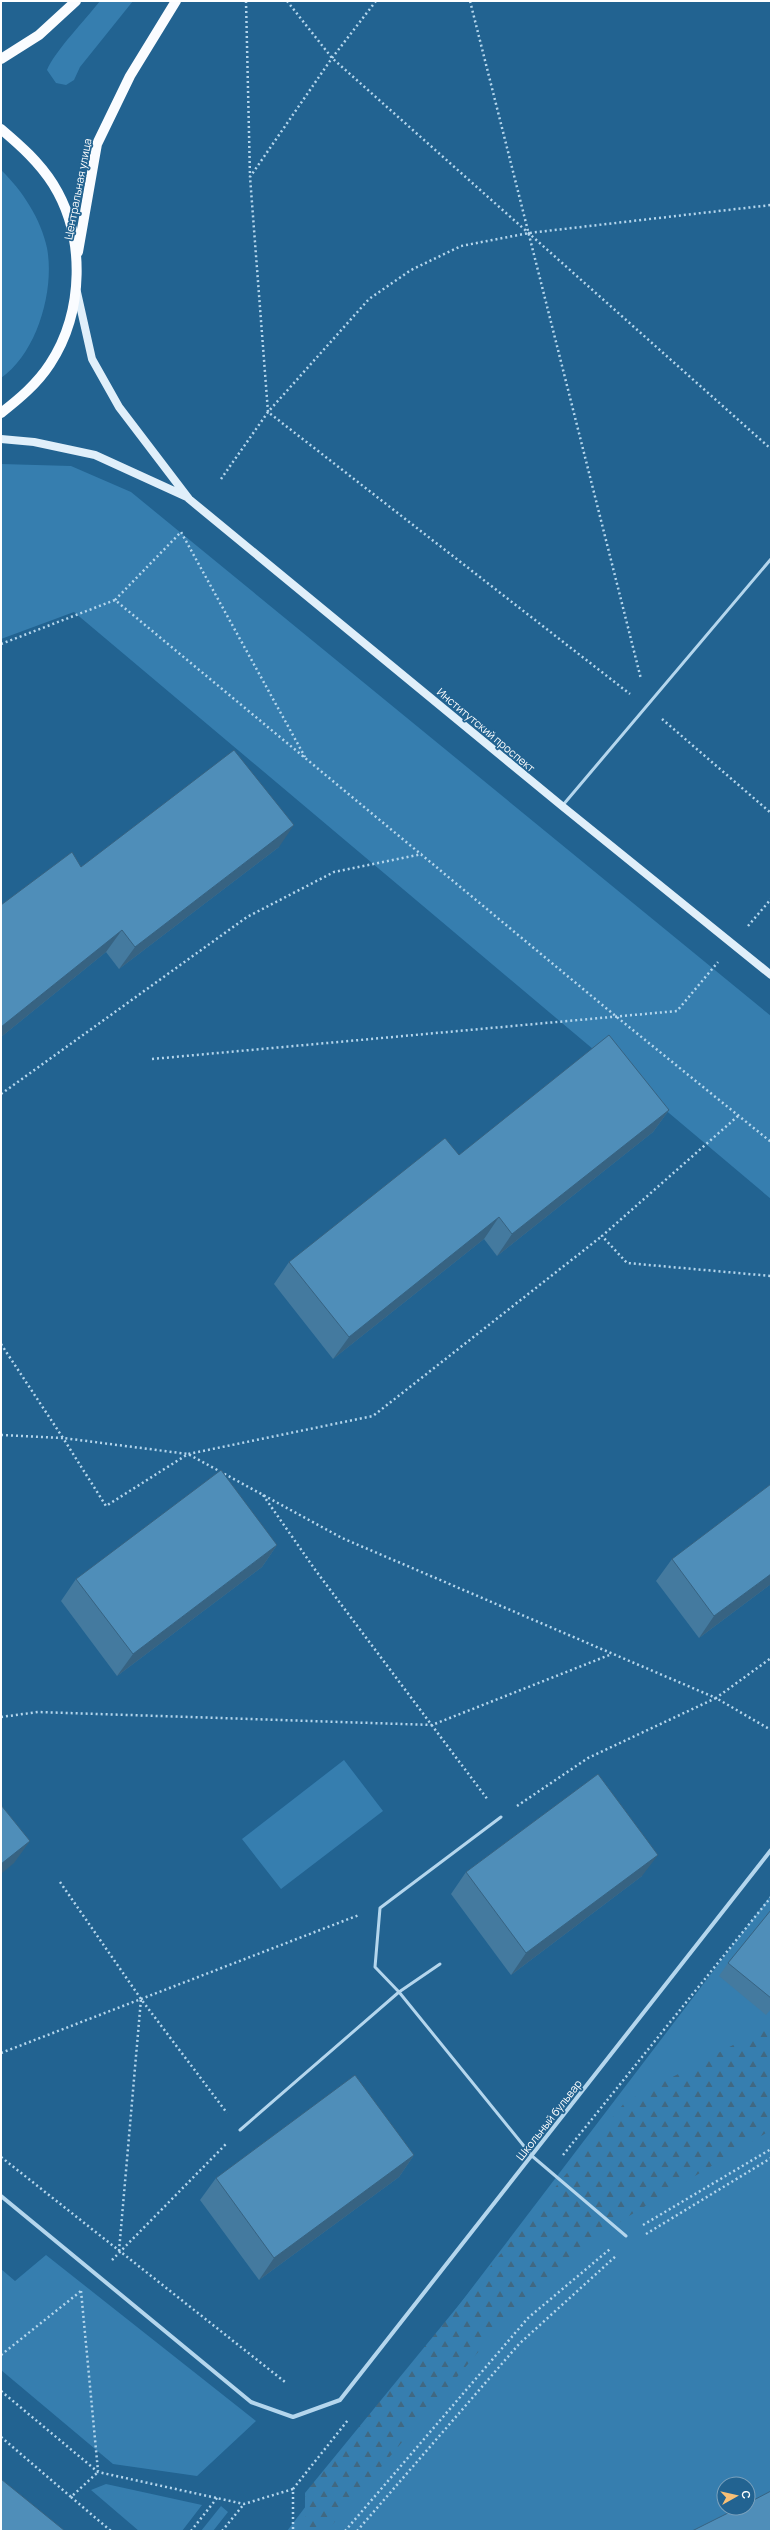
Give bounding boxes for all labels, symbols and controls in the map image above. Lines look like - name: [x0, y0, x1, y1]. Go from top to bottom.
- street label: Центральная улица: [60, 137, 95, 241]
- street label: Институтский проспект: [434, 684, 539, 775]
- street label: Школьный бульвар: [512, 2076, 585, 2163]
- north arrow: [716, 2476, 756, 2516]
- text: С: [738, 2489, 754, 2500]

